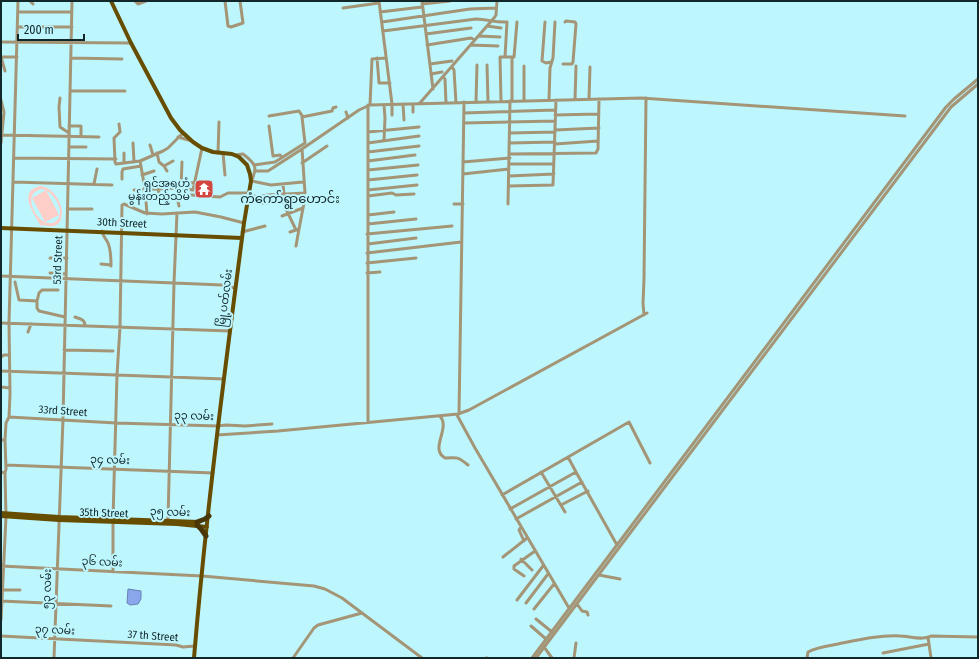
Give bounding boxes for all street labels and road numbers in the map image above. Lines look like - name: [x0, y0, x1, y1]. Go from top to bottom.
- street label: 30th Street: [97, 215, 148, 231]
- street label: 53rd Street: [51, 235, 65, 285]
- street label: မြို့ပတ်လမ်း: [214, 268, 237, 328]
- street label: 33rd Street: [38, 403, 88, 419]
- street label: ၃၃ လမ်း: [174, 408, 214, 425]
- street label: ၃၄ လမ်း: [90, 452, 130, 469]
- street label: ၃၅ လမ်း: [149, 504, 191, 521]
- street label: 35th Street: [79, 506, 129, 520]
- street label: ၃၆ လမ်း: [81, 553, 123, 572]
- street label: ၅၃ လမ်း: [39, 568, 56, 610]
- street label: ၃၇ လမ်း: [35, 621, 76, 640]
- street label: 37 th Street: [127, 628, 179, 644]

